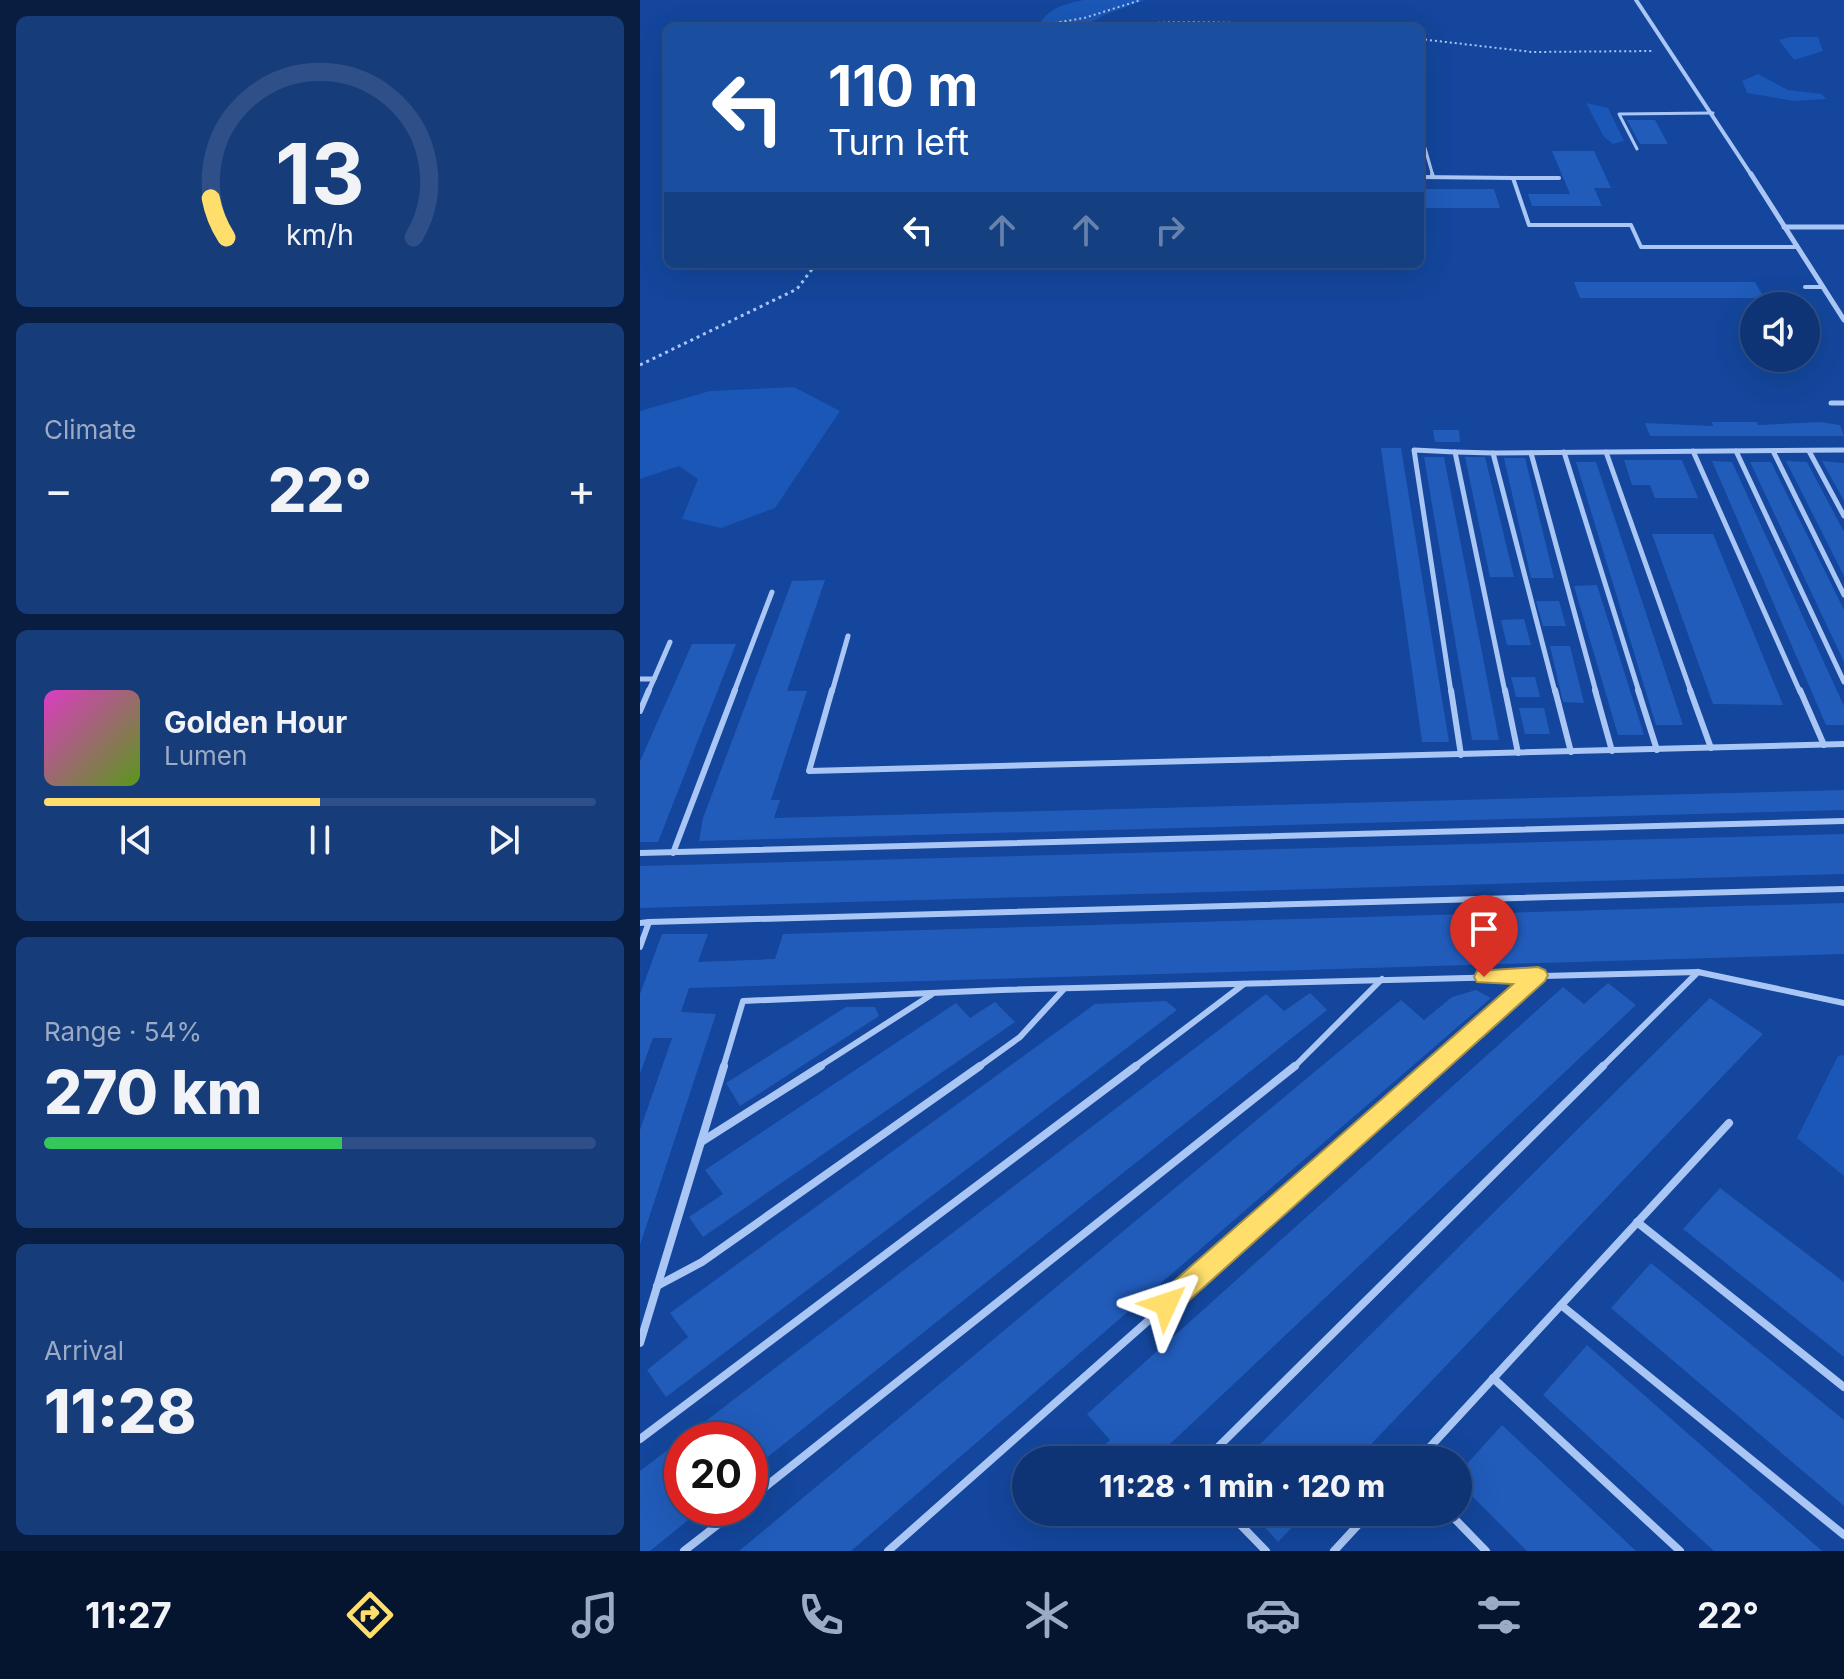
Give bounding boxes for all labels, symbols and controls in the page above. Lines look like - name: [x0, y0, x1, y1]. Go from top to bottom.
- text: 110 m: [828, 52, 978, 120]
- icon: left: [696, 56, 800, 160]
- text: Turn left: [828, 120, 969, 164]
- text: 13: [275, 122, 365, 223]
- icon: left: [896, 208, 940, 252]
- icon: ahead: [980, 208, 1024, 252]
- icon: ahead: [1064, 208, 1108, 252]
- icon: right: [1148, 208, 1192, 252]
- text: km/h: [286, 217, 354, 252]
- map controls: [1740, 292, 1820, 372]
- button: sound: [1740, 292, 1820, 372]
- text: Climate: [44, 414, 136, 445]
- text: 22°: [268, 454, 372, 526]
- text: −: [44, 463, 73, 517]
- text: +: [567, 463, 596, 517]
- text: Golden Hour: [164, 704, 347, 740]
- text: Lumen: [164, 740, 247, 771]
- icon: previous: [114, 818, 158, 862]
- icon: pause: [298, 818, 342, 862]
- icon: next: [482, 818, 526, 862]
- pin: [1450, 895, 1518, 977]
- icon: arrive: [1462, 907, 1506, 951]
- text: Range · 54%: [44, 1016, 202, 1047]
- text: 270 km: [44, 1056, 262, 1128]
- position arrow: [1124, 1262, 1208, 1346]
- text: Arrival: [44, 1335, 124, 1366]
- text: 11:28: [44, 1375, 196, 1447]
- speed limit sign: 20: [664, 1422, 768, 1526]
- text: 11:28 · 1 min · 120 m: [1099, 1468, 1385, 1504]
- icon: directions: [342, 1587, 398, 1643]
- icon: music: [567, 1587, 623, 1643]
- icon: phone: [793, 1587, 849, 1643]
- icon: climate: [1019, 1587, 1075, 1643]
- icon: car: [1245, 1587, 1301, 1643]
- icon: filters: [1471, 1587, 1527, 1643]
- text: 11:27: [85, 1593, 172, 1637]
- text: 22°: [1697, 1593, 1759, 1637]

